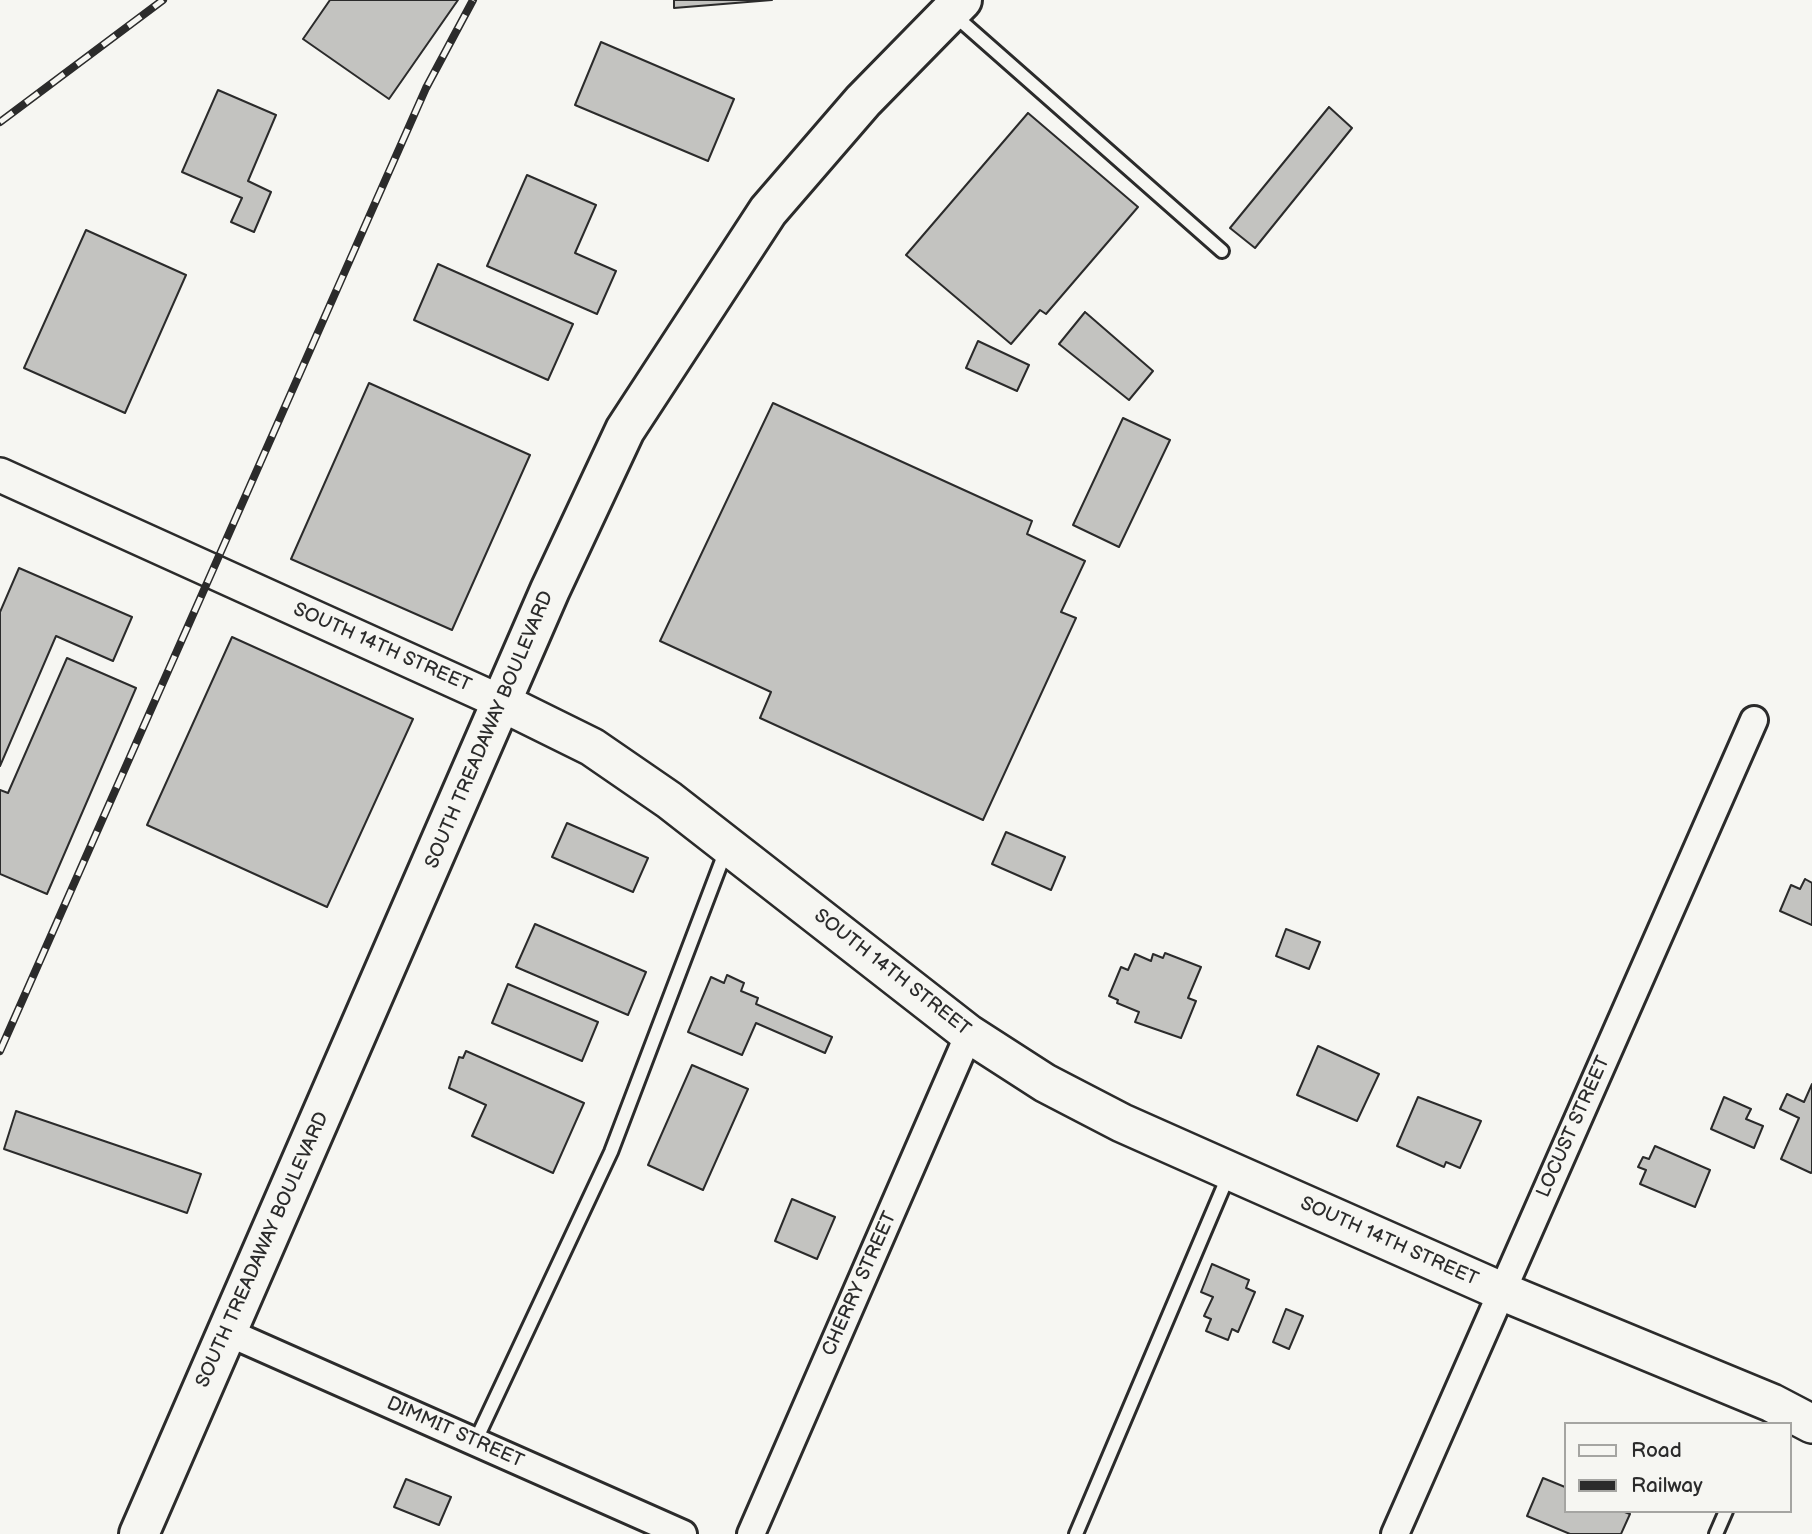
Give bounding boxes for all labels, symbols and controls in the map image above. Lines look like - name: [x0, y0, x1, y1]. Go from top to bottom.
- street label: SOUTH TREADAWAY BOULEVARD: [421, 588, 559, 872]
- street label: SOUTH 14TH STREET: [290, 598, 474, 698]
- street label: SOUTH 14TH STREET: [809, 905, 975, 1041]
- street label: LOCUST STREET: [1533, 1053, 1615, 1201]
- street label: SOUTH TREADAWAY BOULEVARD: [192, 1109, 334, 1391]
- street label: SOUTH 14TH STREET: [1297, 1192, 1481, 1292]
- street label: CHERRY STREET: [818, 1208, 902, 1360]
- street label: DIMMIT STREET: [383, 1393, 527, 1473]
- legend: [1563, 1422, 1791, 1513]
- text: Road: [1631, 1438, 1682, 1463]
- text: Railway: [1631, 1473, 1703, 1498]

